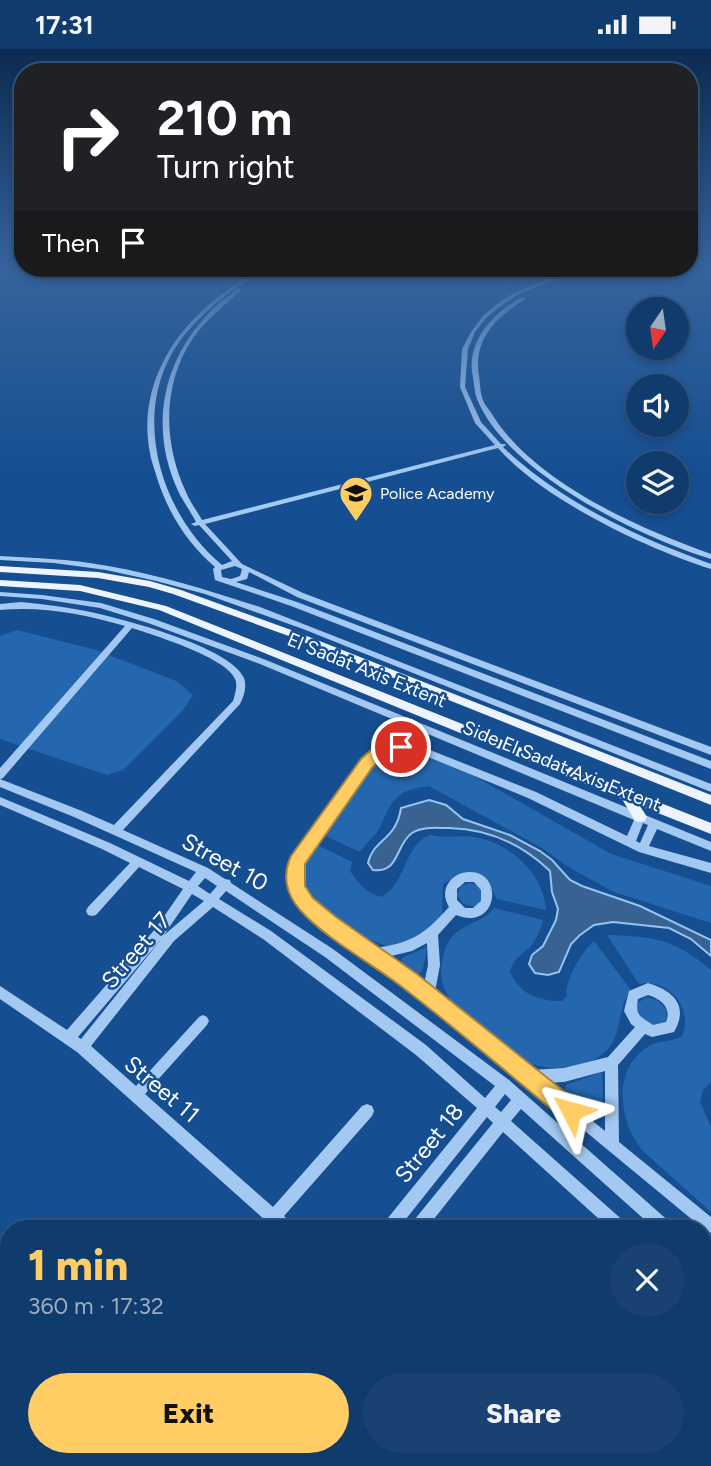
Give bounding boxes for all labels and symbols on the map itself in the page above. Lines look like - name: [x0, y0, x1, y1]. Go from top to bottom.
- north arrow: [626, 297, 690, 361]
- school or university icon: Police Academy: [337, 474, 375, 523]
- place label: Police Academy: [380, 484, 495, 503]
- street label: El Sadat Axis Extent: [284, 628, 450, 712]
- street label: Side El Sadat Axis Extent: [459, 716, 665, 816]
- pin: [371, 717, 431, 777]
- street label: Street 10: [177, 827, 273, 897]
- street label: Street 17: [95, 906, 177, 994]
- street label: Street 11: [119, 1050, 205, 1128]
- position arrow: [534, 1074, 608, 1148]
- street label: Street 18: [389, 1098, 469, 1188]

